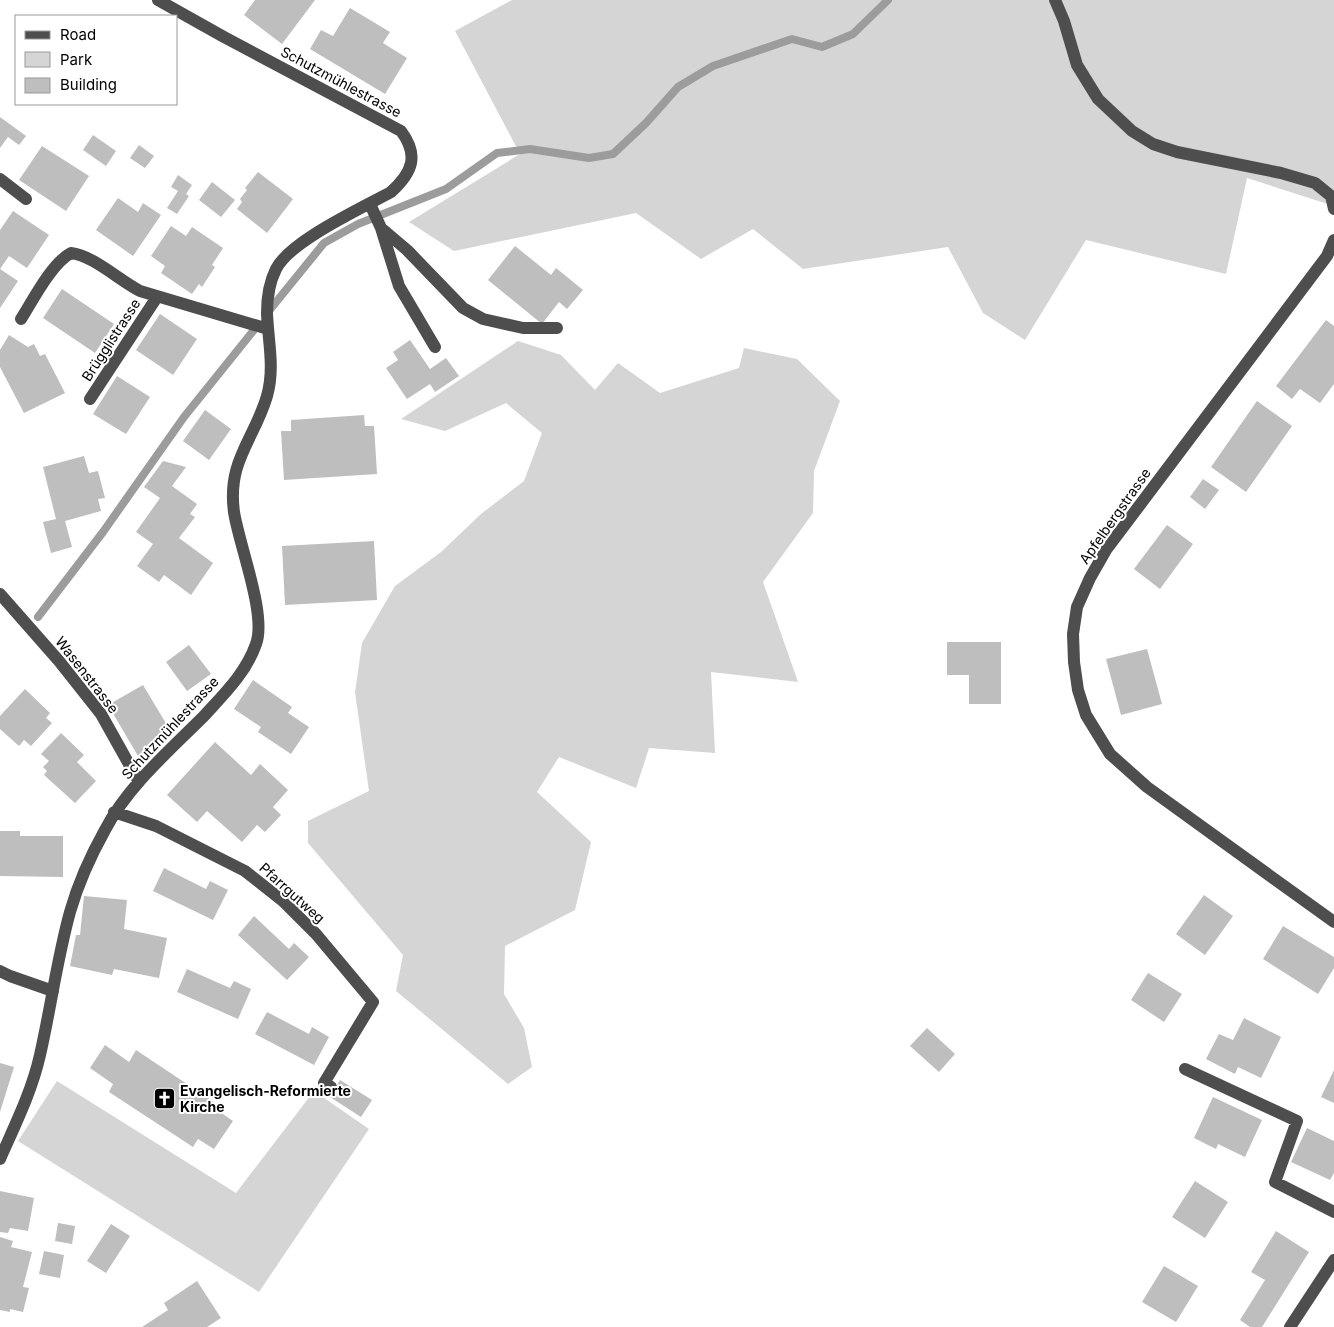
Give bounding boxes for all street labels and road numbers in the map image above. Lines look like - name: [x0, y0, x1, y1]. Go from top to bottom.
- street label: Schutzmühlestrasse: [278, 43, 404, 121]
- street label: Brügglistrasse: [78, 295, 144, 384]
- street label: Apfelbergstrasse: [1075, 465, 1154, 567]
- street label: Wasenstrasse: [52, 633, 123, 716]
- street label: Schutzmühlestrasse: [118, 673, 222, 783]
- street label: Pfarrgutweg: [256, 859, 328, 926]

